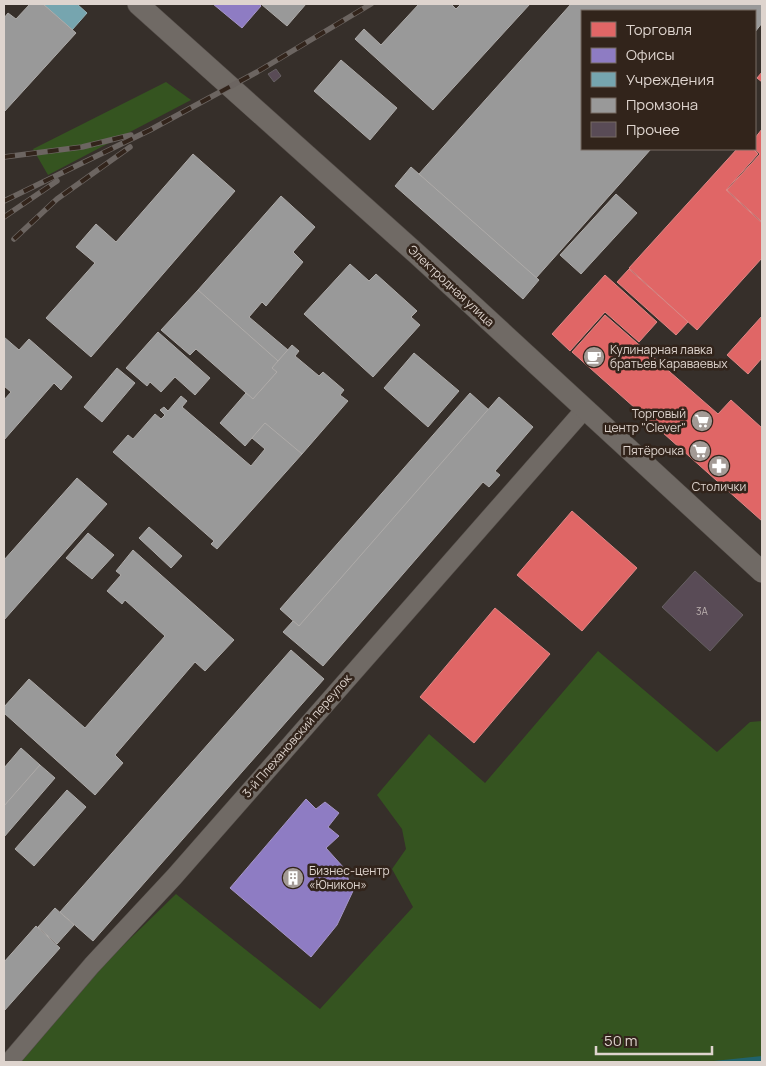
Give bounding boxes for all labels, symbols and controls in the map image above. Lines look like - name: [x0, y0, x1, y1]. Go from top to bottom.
- legend: [581, 10, 756, 150]
- text: Торговля: [626, 19, 692, 40]
- text: Офисы: [626, 44, 675, 65]
- text: Учреждения: [626, 69, 714, 90]
- text: Промзона: [626, 94, 698, 115]
- text: Прочее: [626, 119, 680, 140]
- street label: Электродная улица: [404, 241, 498, 330]
- place label: Кулинарная лавка братьев Караваевых: [610, 341, 728, 372]
- cafe icon: Кулинарная лавка братьев Караваевых: [582, 345, 606, 369]
- place label: Торговый центр "Clever": [604, 405, 686, 436]
- supermarket icon: Торговый центр "Clever": [690, 409, 714, 433]
- supermarket icon: Пятёрочка: [688, 439, 712, 463]
- place label: Пятёрочка: [623, 442, 684, 459]
- pharmacy icon: Столички: [707, 454, 731, 478]
- place label: Столички: [692, 478, 746, 495]
- house number: 3А: [696, 604, 709, 618]
- street label: 3-й Плехановский переулок: [238, 669, 356, 801]
- place label: Бизнес-центр «Юникон»: [309, 862, 390, 893]
- building icon: Бизнес-центр «Юникон»: [281, 866, 305, 890]
- scale bar: [596, 1024, 712, 1056]
- text: 50 m: [604, 1030, 638, 1051]

